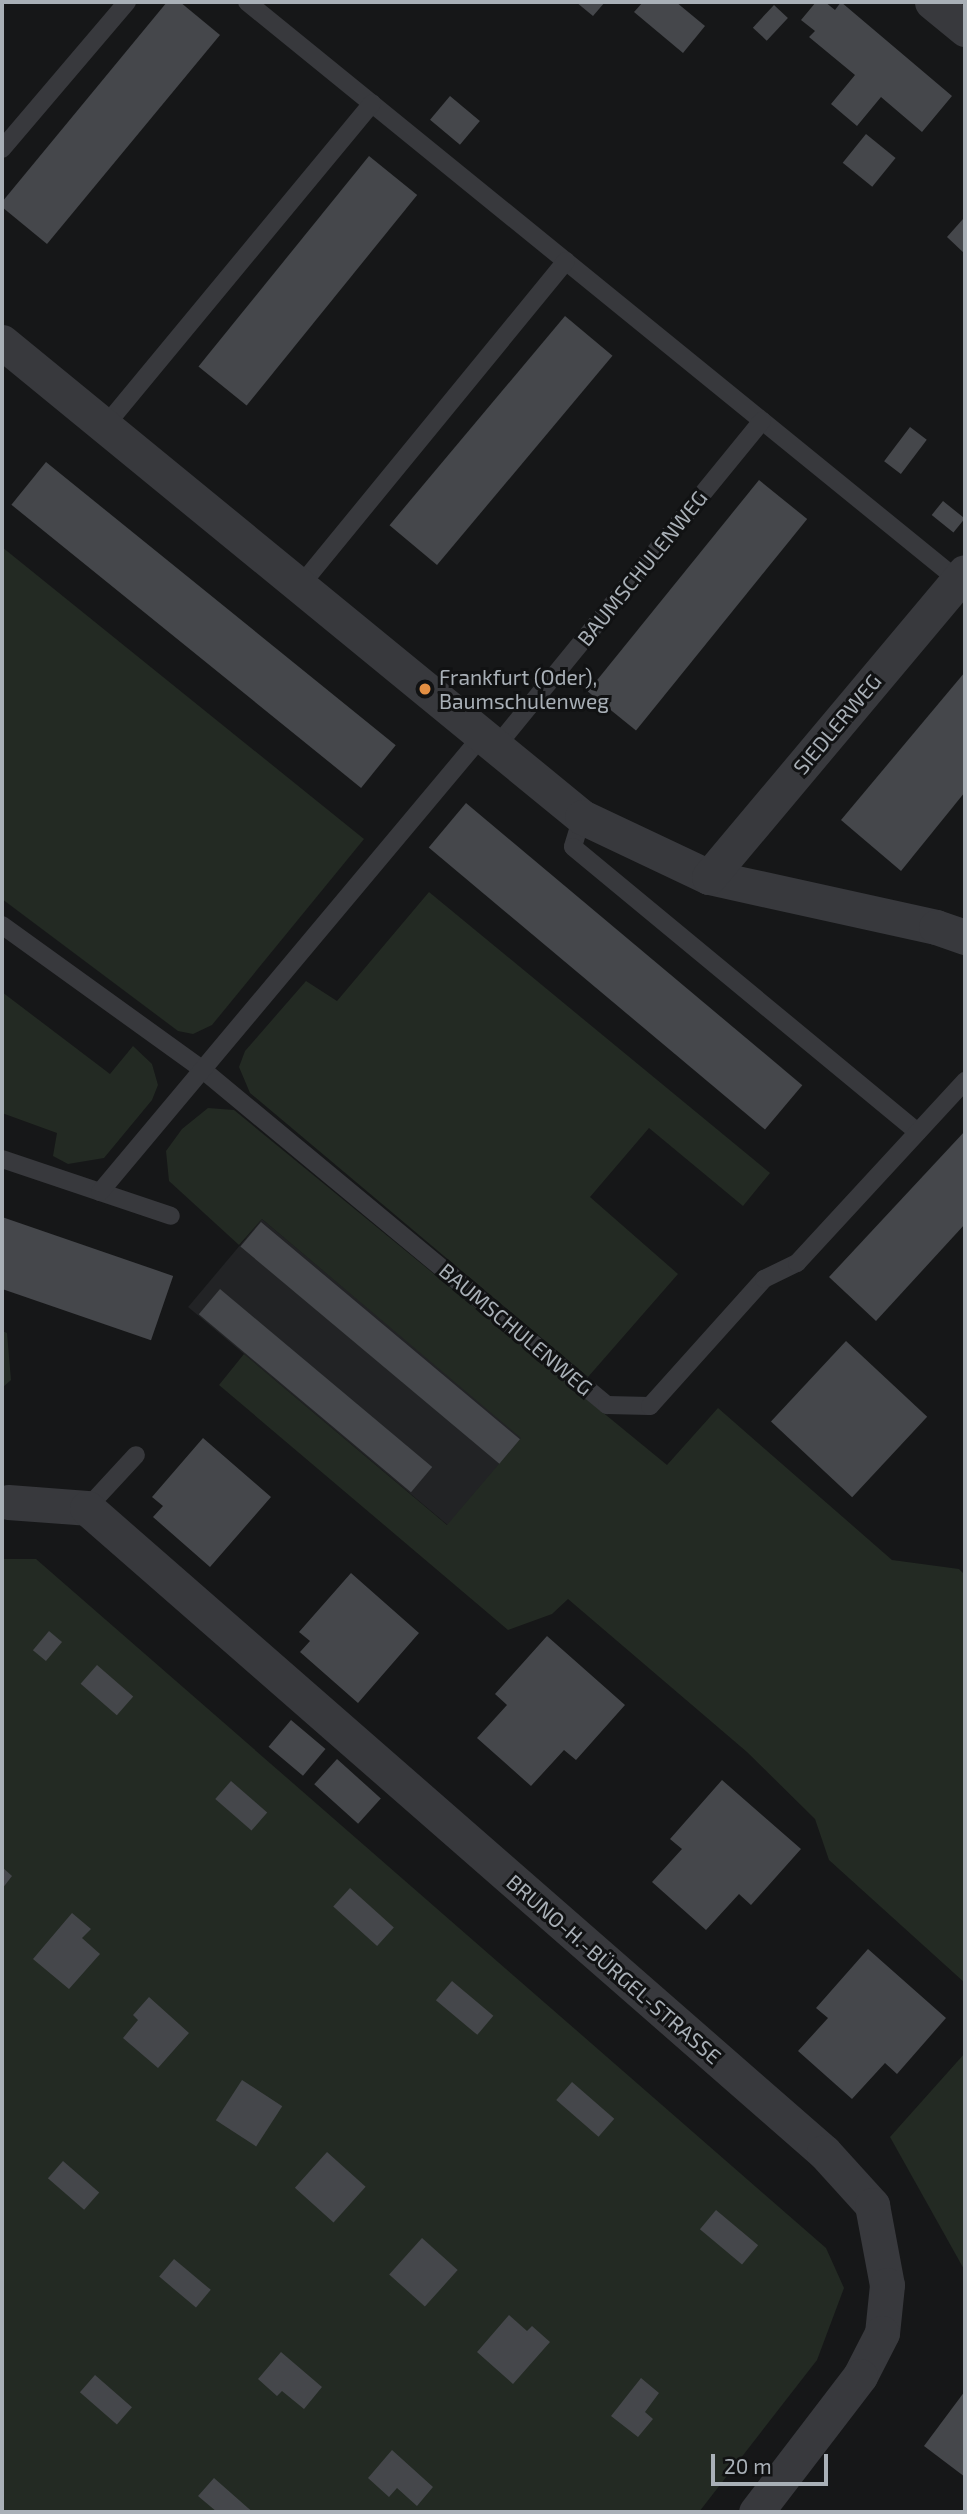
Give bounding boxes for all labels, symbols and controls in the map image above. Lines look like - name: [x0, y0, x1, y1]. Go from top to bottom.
- street label: BAUMSCHULENWEG: [572, 485, 712, 651]
- place label: Frankfurt (Oder), Baumschulenweg: [439, 664, 609, 714]
- street label: SIEDLERWEG: [788, 669, 886, 779]
- marker: Frankfurt (Oder), Baumschulenweg: [417, 681, 433, 697]
- street label: BAUMSCHULENWEG: [434, 1258, 598, 1400]
- street label: BRUNO-H.-BÜRGEL-STRASSE: [502, 1869, 726, 2069]
- scale bar: [715, 2440, 832, 2484]
- text: 20 m: [724, 2453, 772, 2478]

